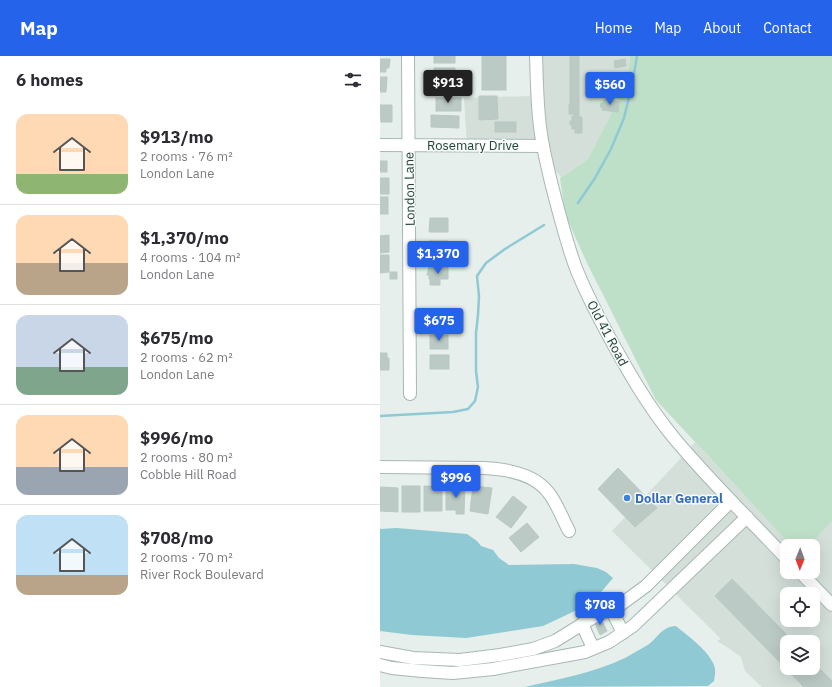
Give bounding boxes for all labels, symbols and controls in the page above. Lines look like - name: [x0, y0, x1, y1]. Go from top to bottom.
- text: Map: [20, 16, 58, 40]
- text: Home: [595, 19, 632, 37]
- text: Map: [654, 19, 681, 37]
- text: About: [703, 19, 741, 37]
- text: Contact: [763, 19, 812, 37]
- text: 6 homes: [16, 69, 83, 91]
- icon: filters: [342, 69, 364, 91]
- pin: $913: [424, 70, 472, 104]
- pin: $560: [586, 72, 634, 106]
- text: $913: [432, 74, 464, 91]
- text: $560: [594, 76, 626, 93]
- text: $913/mo: [140, 126, 213, 148]
- icon: home: [48, 130, 96, 178]
- street label: Rosemary Drive: [427, 137, 519, 154]
- text: 2 rooms · 76 m²: [140, 148, 233, 165]
- street label: London Lane: [400, 152, 419, 226]
- text: London Lane: [140, 165, 214, 182]
- text: $1,370/mo: [140, 227, 229, 249]
- icon: home: [48, 231, 96, 279]
- pin: $1,370: [405, 241, 471, 275]
- text: $1,370: [416, 245, 460, 262]
- text: 4 rooms · 104 m²: [140, 249, 241, 266]
- text: London Lane: [140, 266, 214, 283]
- street label: Old 41 Road: [583, 297, 632, 369]
- pin: $675: [415, 308, 463, 342]
- text: $675: [423, 312, 455, 329]
- text: $675/mo: [140, 327, 213, 349]
- icon: home: [48, 331, 96, 379]
- text: 2 rooms · 62 m²: [140, 349, 233, 366]
- text: London Lane: [140, 366, 214, 383]
- text: $996/mo: [140, 427, 213, 449]
- icon: home: [48, 431, 96, 479]
- text: 2 rooms · 80 m²: [140, 449, 233, 466]
- pin: $996: [432, 465, 480, 499]
- text: Cobble Hill Road: [140, 466, 237, 483]
- text: $996: [440, 469, 472, 486]
- place label: Dollar General: [635, 490, 723, 507]
- marker: Dollar General: [622, 493, 632, 503]
- text: $708/mo: [140, 527, 213, 549]
- icon: home: [48, 531, 96, 579]
- north arrow: [780, 539, 820, 579]
- map controls: [780, 539, 820, 675]
- text: 2 rooms · 70 m²: [140, 549, 233, 566]
- text: River Rock Boulevard: [140, 566, 264, 583]
- button: locate: [780, 587, 820, 627]
- pin: $708: [576, 592, 624, 626]
- text: $708: [584, 596, 616, 613]
- button: layers: [780, 635, 820, 675]

